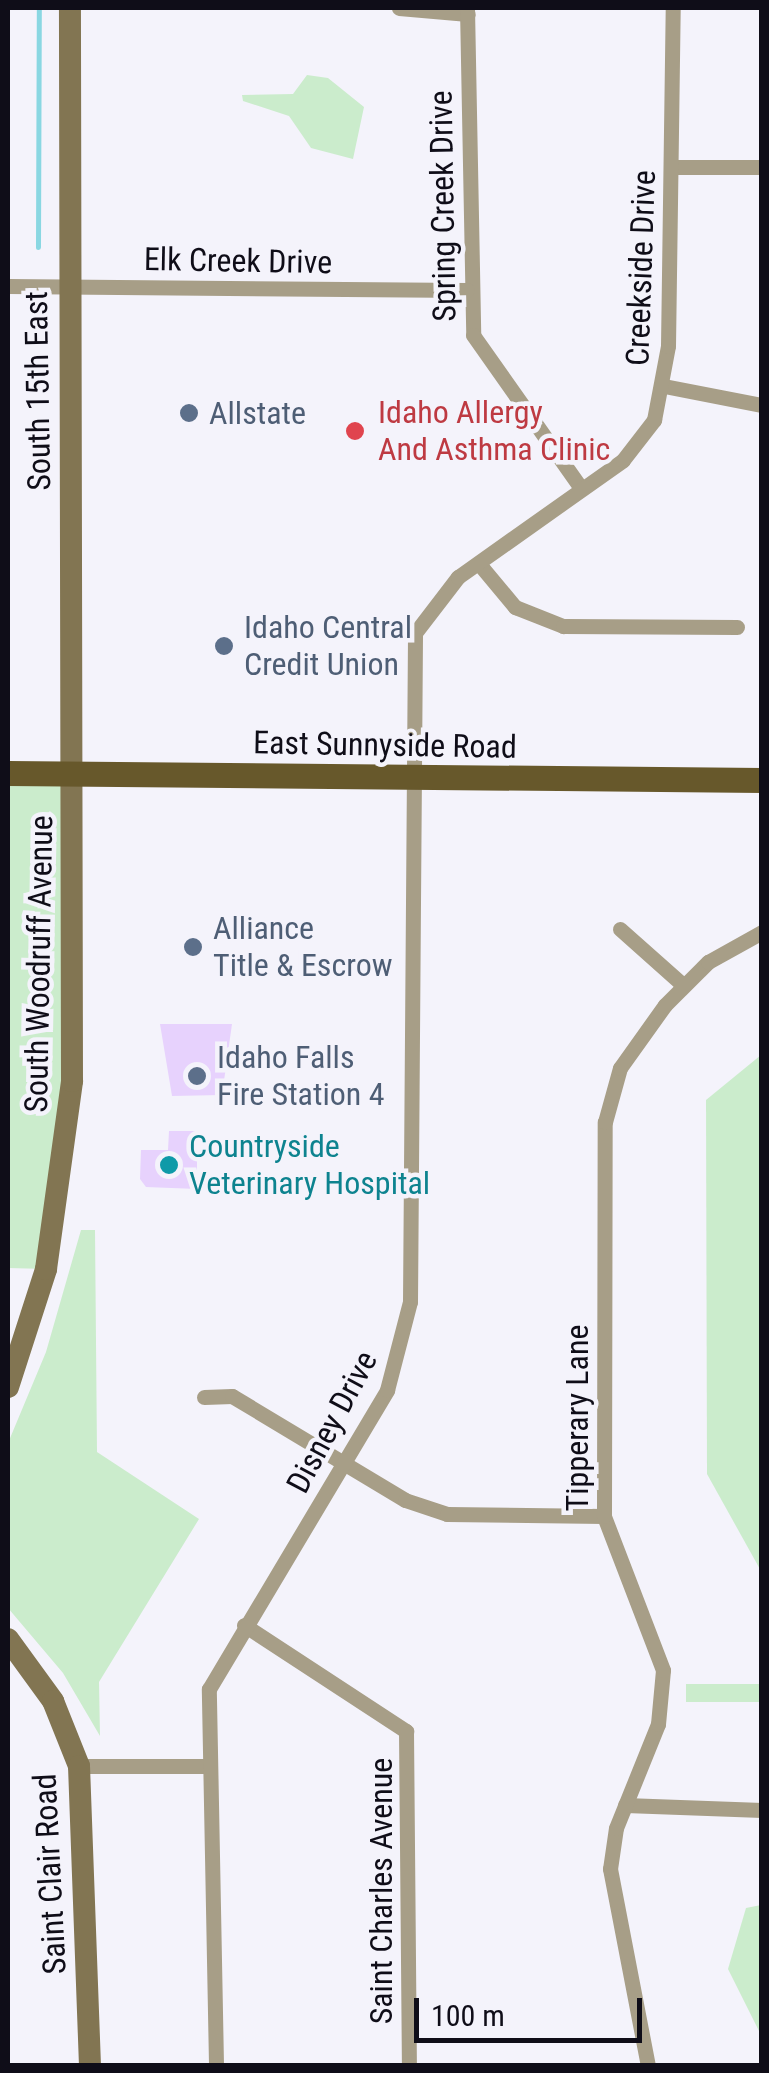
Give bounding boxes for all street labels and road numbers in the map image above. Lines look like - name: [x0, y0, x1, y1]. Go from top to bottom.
- street label: Spring Creek Drive: [422, 90, 464, 322]
- street label: Creekside Drive: [618, 169, 664, 367]
- street label: Elk Creek Drive: [144, 240, 332, 282]
- street label: South 15th East: [17, 291, 59, 491]
- street label: East Sunnyside Road: [253, 724, 517, 766]
- street label: South Woodruff Avenue: [17, 815, 61, 1113]
- street label: Tipperary Lane: [558, 1325, 596, 1511]
- street label: Disney Drive: [279, 1345, 385, 1499]
- street label: Saint Charles Avenue: [362, 1758, 400, 2024]
- street label: Saint Clair Road: [26, 1773, 74, 1975]

